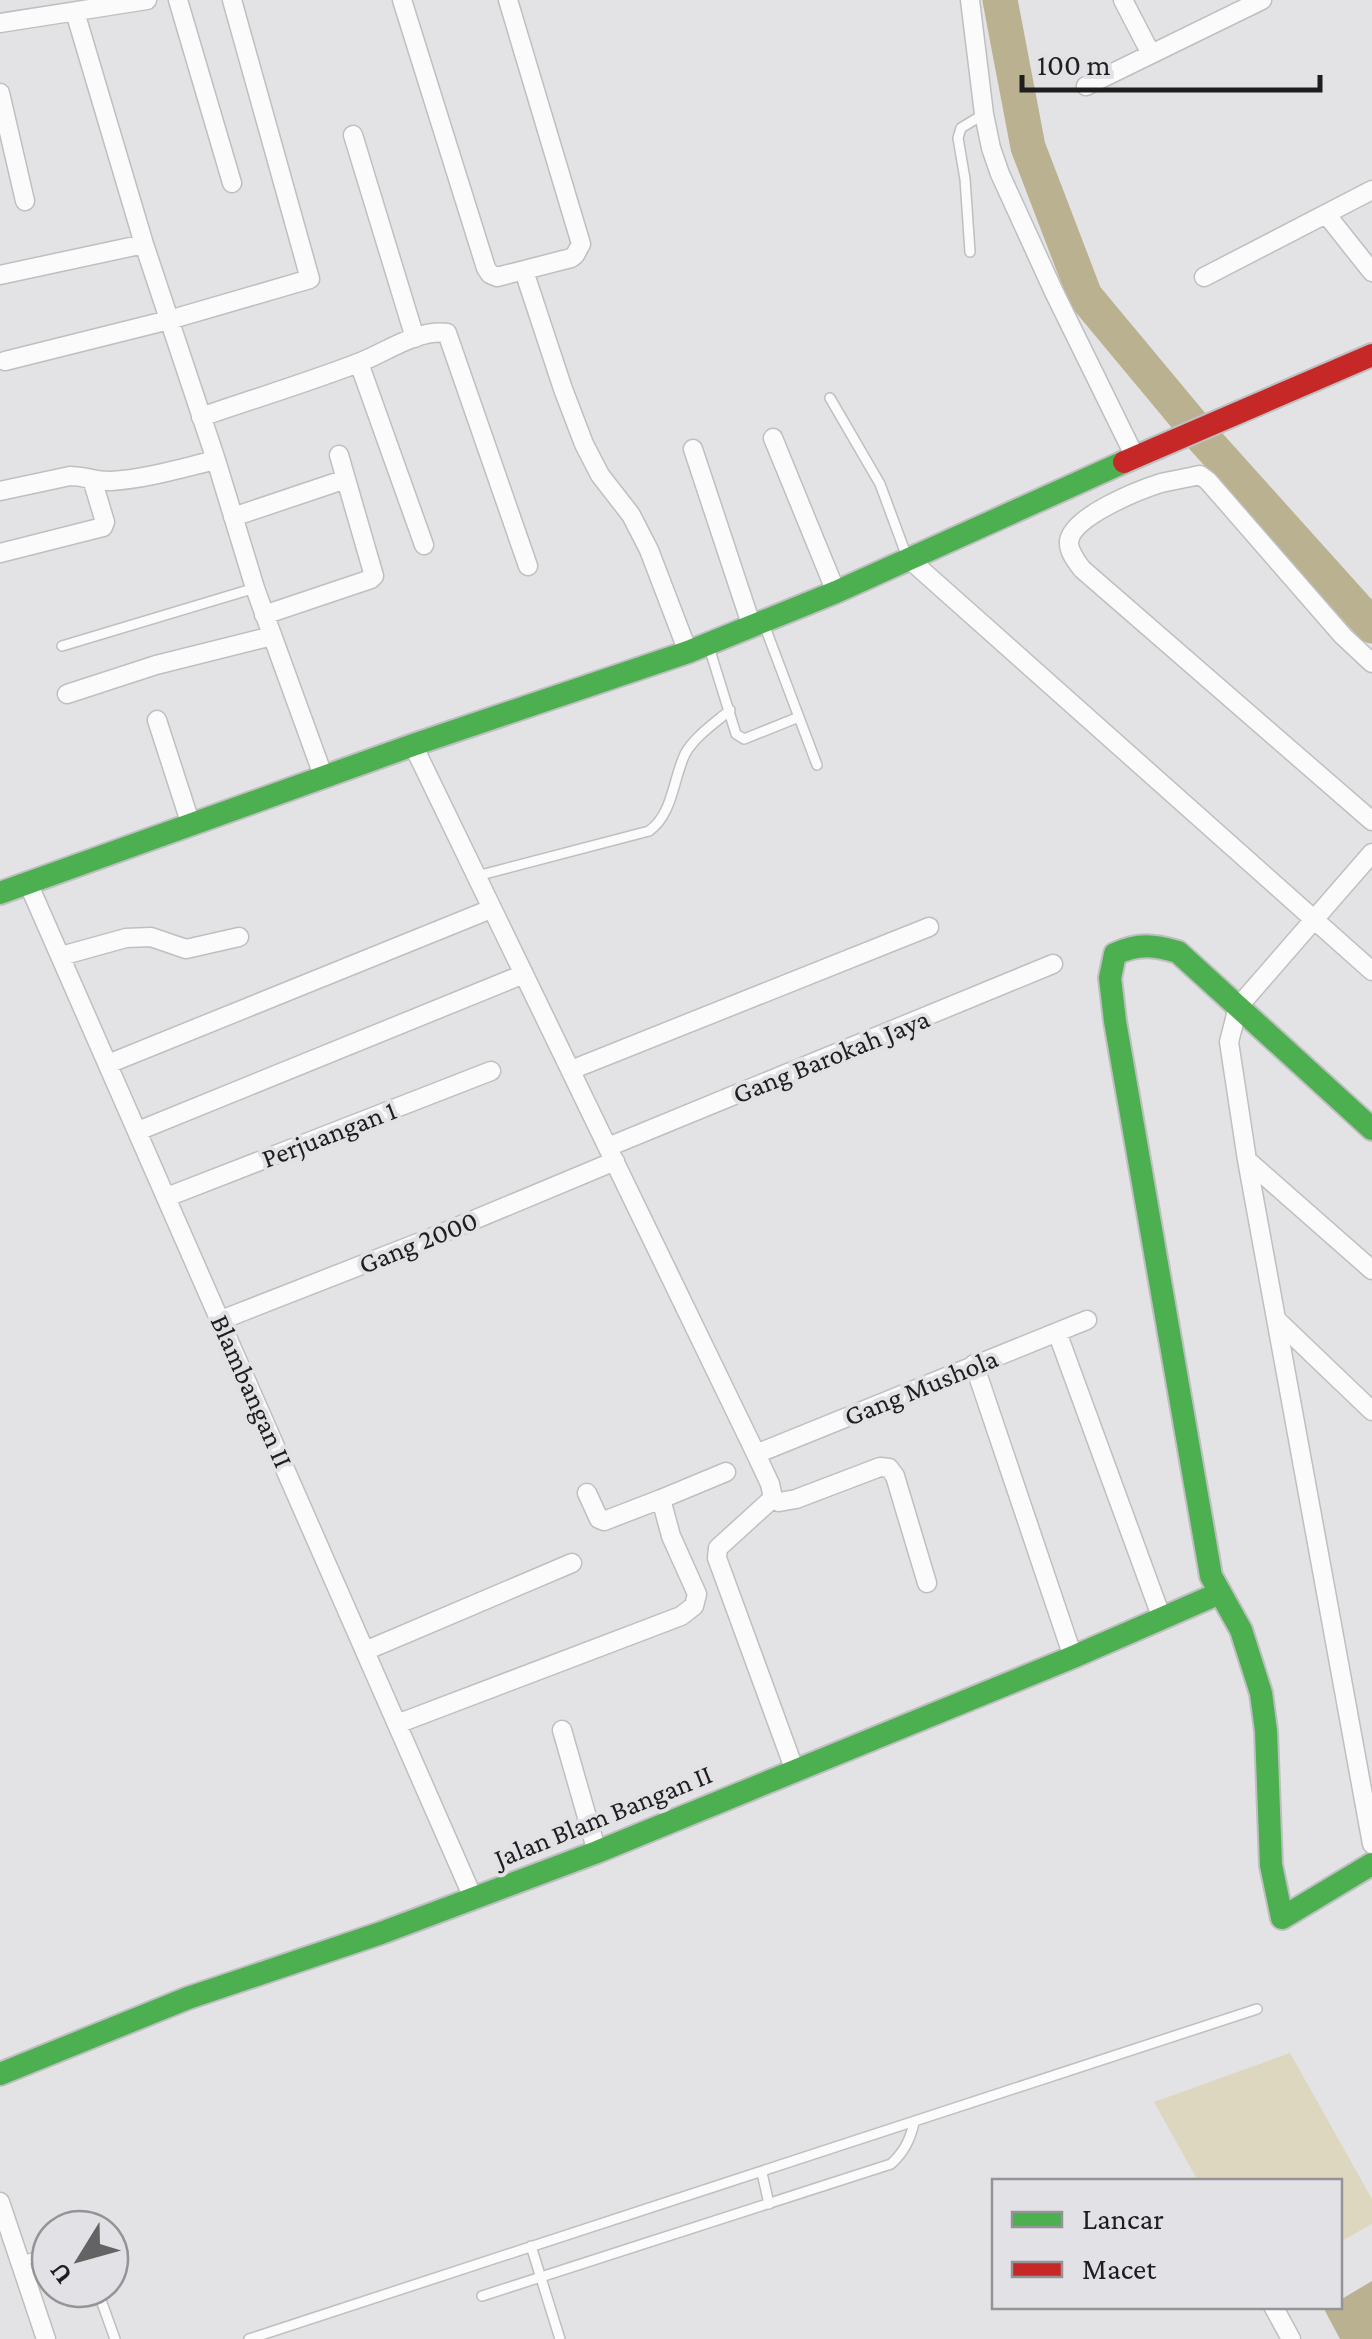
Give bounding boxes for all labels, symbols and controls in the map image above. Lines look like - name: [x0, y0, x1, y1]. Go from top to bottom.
- scale bar: [1022, 30, 1320, 92]
- text: 100 m: [1037, 48, 1111, 81]
- street label: Gang Barokah Jaya: [728, 1002, 934, 1110]
- street label: Perjuangan 1: [257, 1094, 401, 1174]
- street label: Gang 2000: [354, 1204, 482, 1280]
- street label: Blambangan II: [204, 1310, 300, 1472]
- street label: Gang Mushola: [840, 1342, 1002, 1432]
- street label: Jalan Blam Bangan II: [487, 1758, 716, 1875]
- legend: [992, 2179, 1342, 2309]
- text: Lancar: [1082, 2202, 1164, 2235]
- north arrow: [30, 2209, 130, 2309]
- text: Macet: [1082, 2252, 1157, 2285]
- text: U: [42, 2257, 79, 2291]

